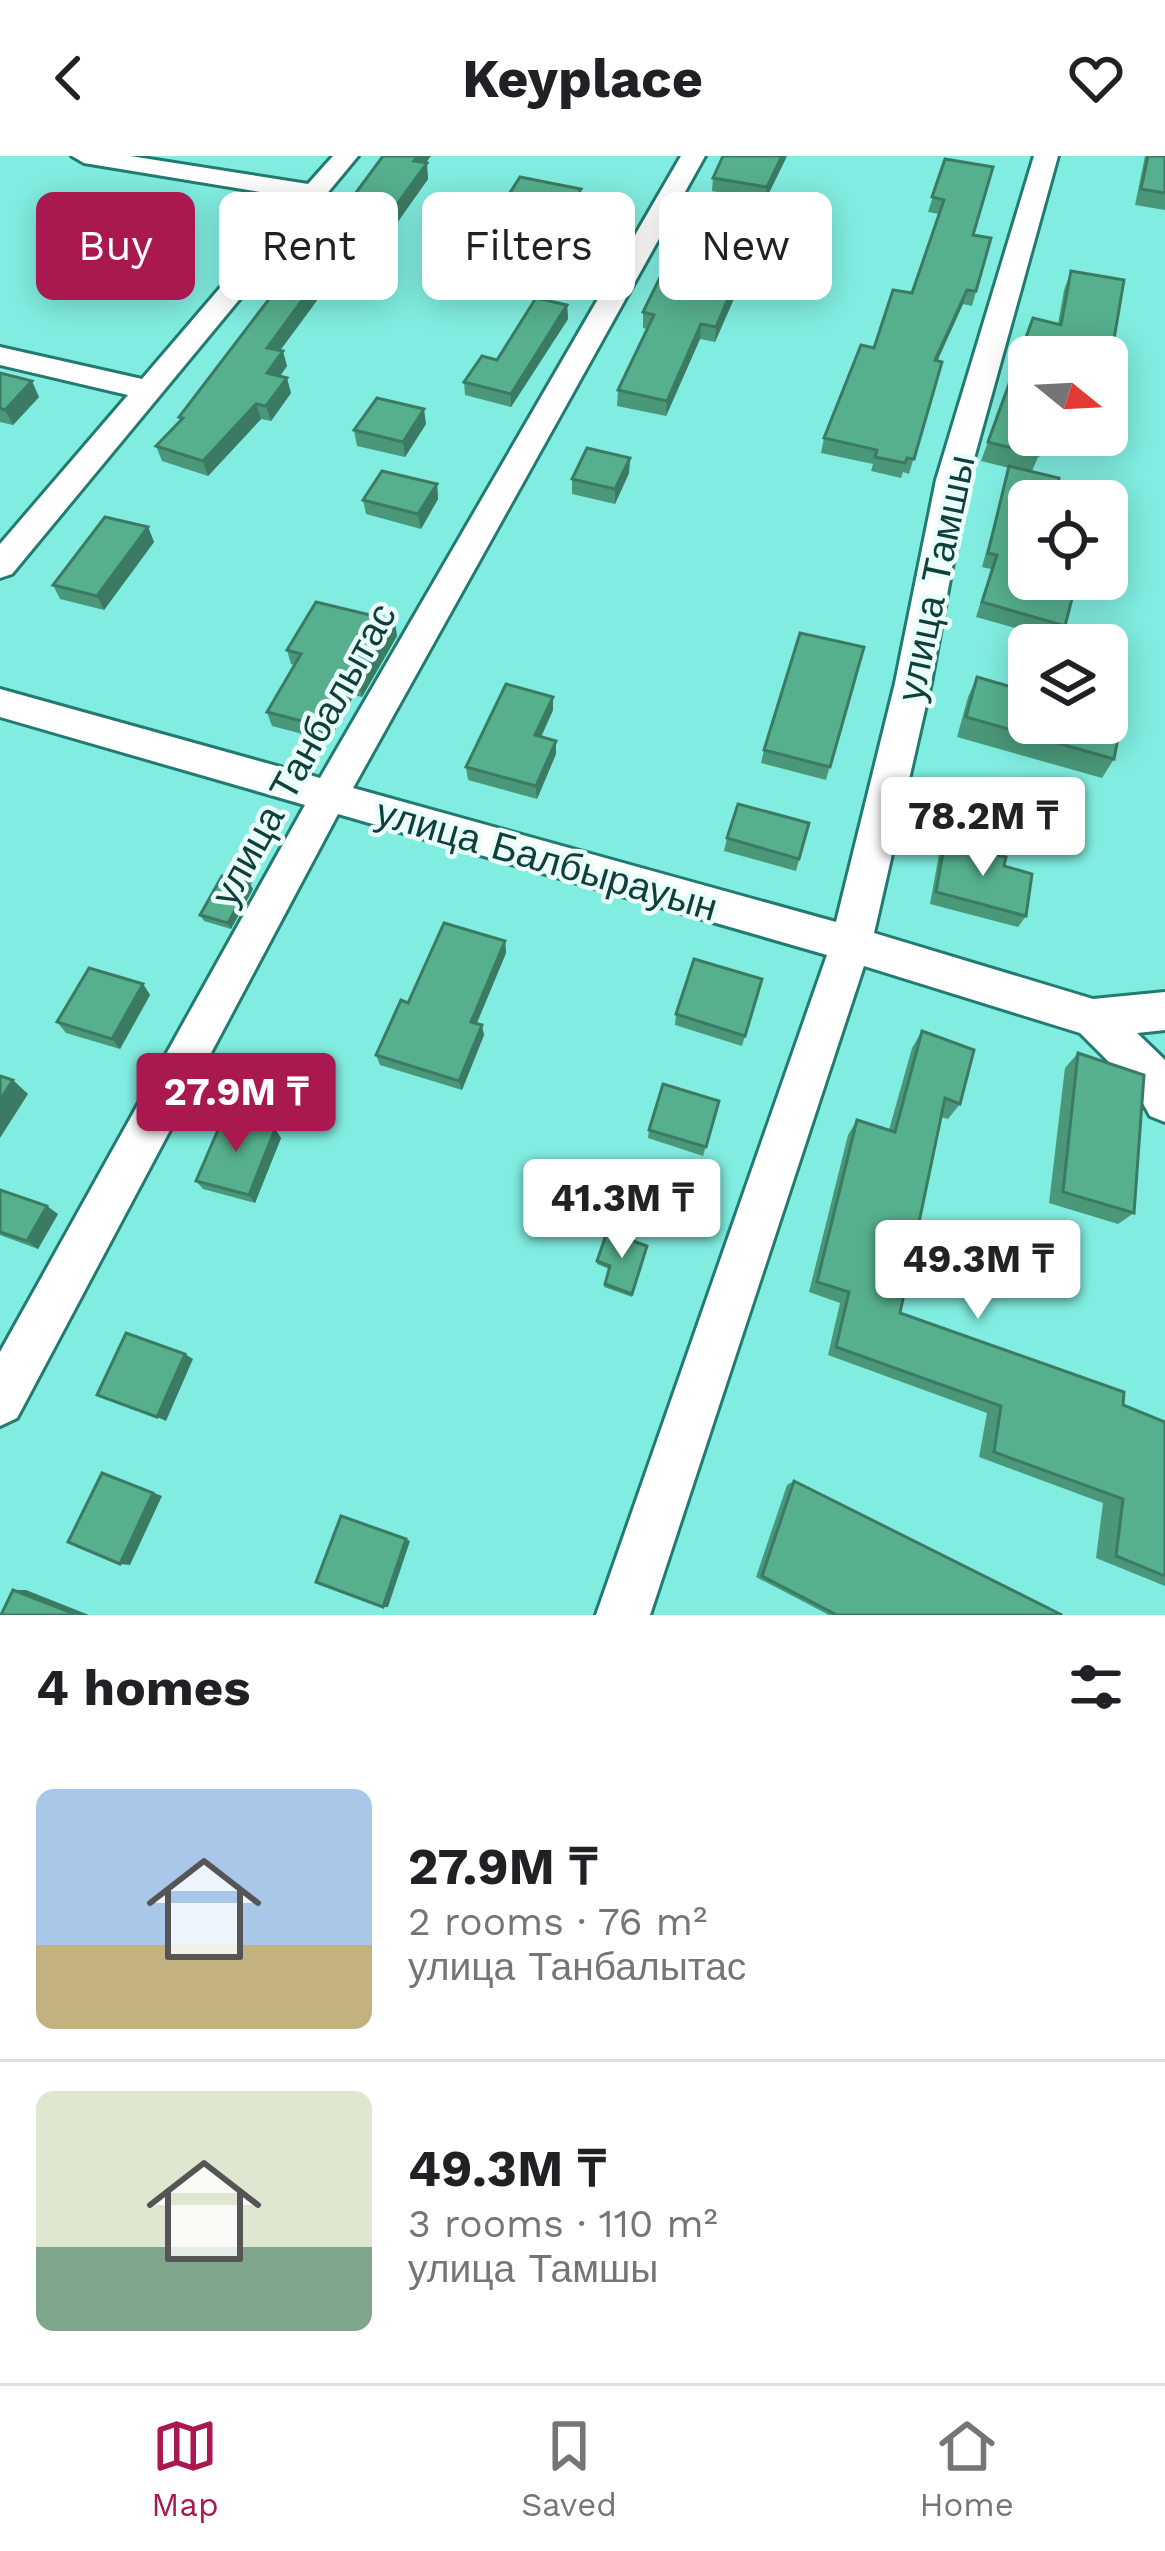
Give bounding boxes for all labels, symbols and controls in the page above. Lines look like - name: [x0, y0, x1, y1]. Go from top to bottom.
- icon: back: [36, 45, 102, 111]
- icon: heart: [1063, 45, 1129, 111]
- text: Keyplace: [462, 47, 703, 110]
- chip: Buy: [36, 192, 195, 300]
- chip: Rent: [219, 192, 398, 300]
- chip: Filters: [422, 192, 635, 300]
- chip: New: [659, 192, 832, 300]
- north arrow: [1008, 336, 1128, 456]
- map controls: [1008, 336, 1128, 744]
- street label: улица Тамшы: [887, 451, 984, 705]
- button: locate: [1008, 480, 1128, 600]
- street label: улица Танбалытас: [202, 595, 405, 913]
- button: layers: [1008, 624, 1128, 744]
- pin: 78.2M ₸: [872, 777, 1094, 879]
- street label: улица Балбырауын: [371, 789, 723, 930]
- text: 78.2M ₸: [908, 793, 1058, 838]
- pin: 27.9M ₸: [125, 1053, 347, 1155]
- text: 27.9M ₸: [164, 1069, 308, 1114]
- pin: 41.3M ₸: [511, 1159, 733, 1261]
- text: 41.3M ₸: [550, 1175, 694, 1220]
- pin: 49.3M ₸: [867, 1220, 1089, 1322]
- text: 49.3M ₸: [902, 1236, 1054, 1281]
- icon: filters: [1063, 1654, 1129, 1720]
- text: 4 homes: [36, 1658, 250, 1717]
- icon: home: [132, 1837, 276, 1981]
- text: 27.9M ₸: [408, 1837, 597, 1896]
- text: 2 rooms · 76 m²: [408, 1899, 707, 1944]
- text: улица Танбалытас: [408, 1944, 746, 1989]
- icon: home: [132, 2139, 276, 2283]
- text: 49.3M ₸: [408, 2139, 606, 2198]
- text: 3 rooms · 110 m²: [408, 2201, 718, 2246]
- text: улица Тамшы: [408, 2246, 658, 2291]
- tab: Map: [151, 2413, 219, 2524]
- tab: Saved: [521, 2413, 617, 2524]
- tab: Home: [919, 2413, 1014, 2524]

